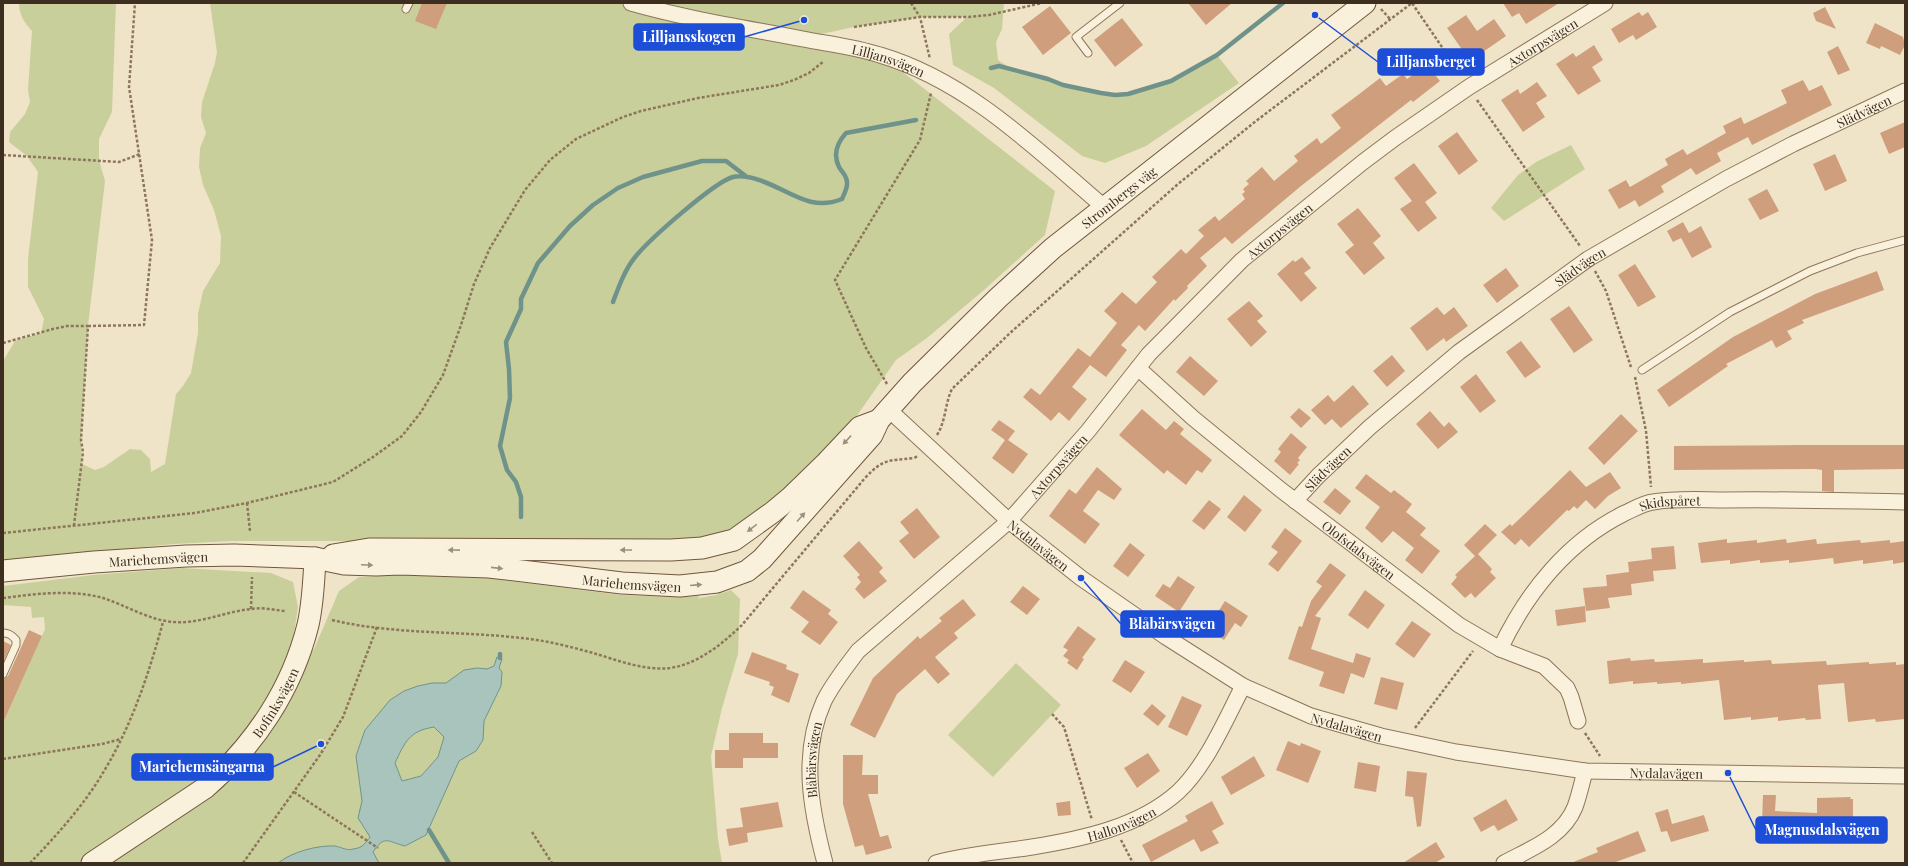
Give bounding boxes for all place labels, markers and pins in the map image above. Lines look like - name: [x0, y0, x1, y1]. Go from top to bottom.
- callout: Lilljansskogen: [634, 24, 744, 50]
- callout: Lilljansberget: [1378, 49, 1484, 75]
- callout: Blåbärsvägen: [1121, 611, 1224, 637]
- callout: Mariehemsängarna: [132, 754, 273, 780]
- callout: Magnusdalsvägen: [1756, 817, 1887, 843]

